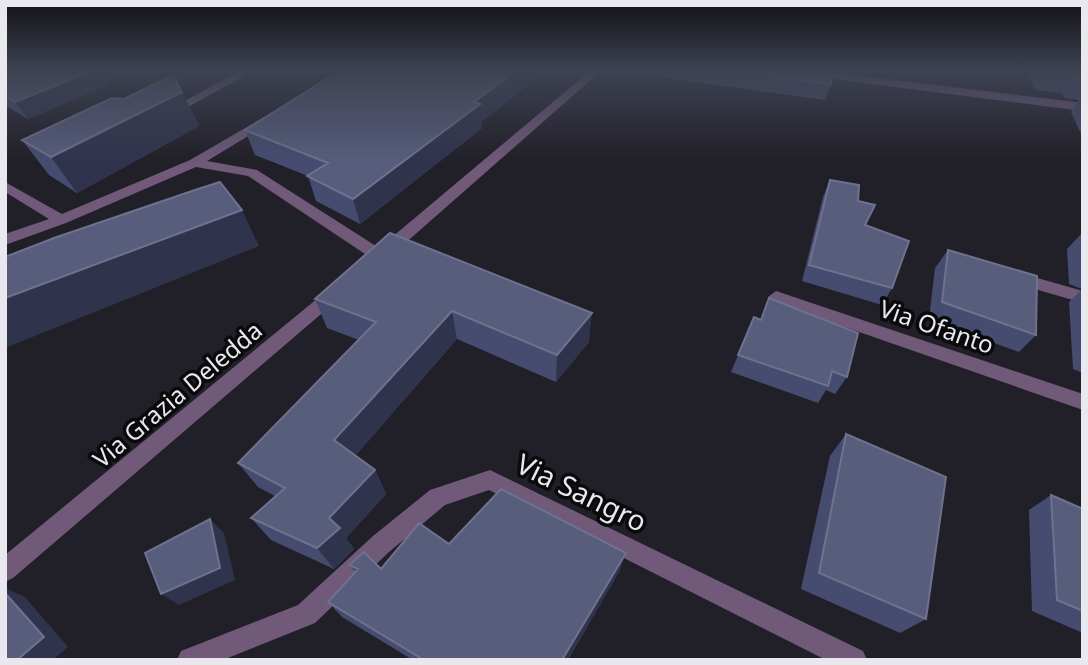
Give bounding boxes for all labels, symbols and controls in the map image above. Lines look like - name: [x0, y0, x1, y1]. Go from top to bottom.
- street label: Via Ofanto: [875, 291, 999, 361]
- street label: Via Grazia Deledda: [85, 313, 269, 475]
- street label: Via Sangro: [511, 444, 653, 540]

